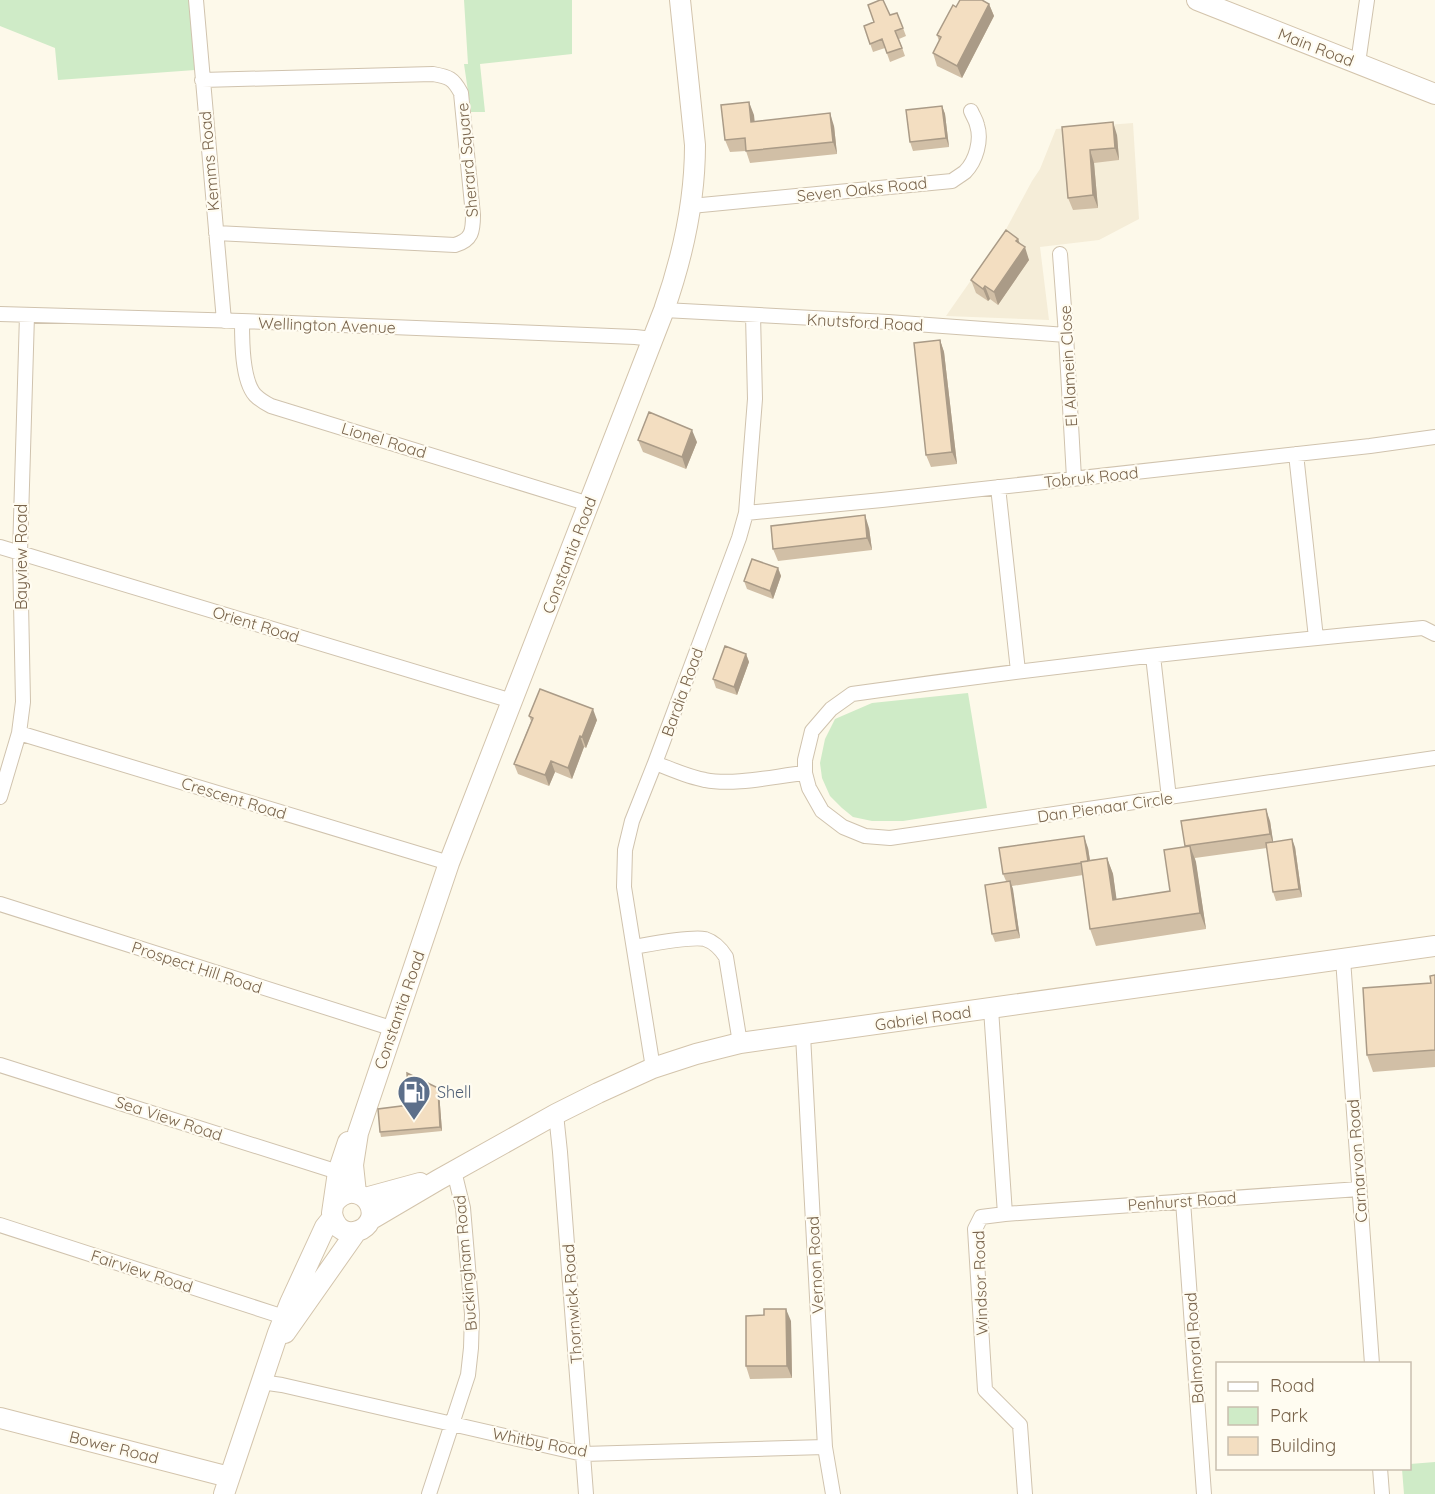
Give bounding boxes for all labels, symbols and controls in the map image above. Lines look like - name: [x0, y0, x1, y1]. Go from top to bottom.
- street label: Main Road: [1275, 23, 1357, 71]
- street label: Sherard Square: [452, 102, 482, 218]
- street label: Kemms Road: [195, 110, 223, 212]
- street label: Seven Oaks Road: [796, 172, 928, 206]
- street label: El Alamein Close: [1055, 305, 1081, 427]
- street label: Knutsford Road: [806, 309, 924, 335]
- street label: Wellington Avenue: [258, 313, 396, 337]
- street label: Lionel Road: [339, 418, 429, 462]
- street label: Tobruk Road: [1043, 462, 1139, 492]
- street label: Constantia Road: [537, 494, 601, 616]
- street label: Bayview Road: [11, 504, 31, 610]
- street label: Orient Road: [210, 601, 302, 647]
- street label: Bardia Road: [657, 645, 707, 739]
- street label: Crescent Road: [179, 773, 289, 823]
- street label: Dan Pienaar Circle: [1036, 788, 1174, 826]
- street label: Prospect Hill Road: [129, 937, 265, 997]
- street label: Constantia Road: [369, 948, 429, 1072]
- street label: Gabriel Road: [874, 1001, 972, 1035]
- fuel station icon: Shell: [396, 1074, 432, 1121]
- place label: Shell: [437, 1082, 471, 1102]
- street label: Sea View Road: [113, 1091, 225, 1145]
- street label: Carnarvon Road: [1343, 1099, 1371, 1223]
- street label: Penhurst Road: [1127, 1187, 1237, 1215]
- street label: Buckingham Road: [449, 1194, 481, 1332]
- street label: Vernon Road: [802, 1216, 828, 1314]
- street label: Windsor Road: [968, 1230, 992, 1336]
- street label: Thornwick Road: [558, 1243, 586, 1365]
- street label: Fairview Road: [89, 1245, 195, 1297]
- street label: Balmoral Road: [1180, 1292, 1208, 1404]
- legend: [1216, 1362, 1411, 1470]
- text: Road: [1270, 1374, 1315, 1397]
- text: Park: [1270, 1404, 1308, 1427]
- street label: Whitby Road: [491, 1423, 589, 1461]
- street label: Bower Road: [67, 1426, 161, 1468]
- text: Building: [1270, 1434, 1336, 1457]

